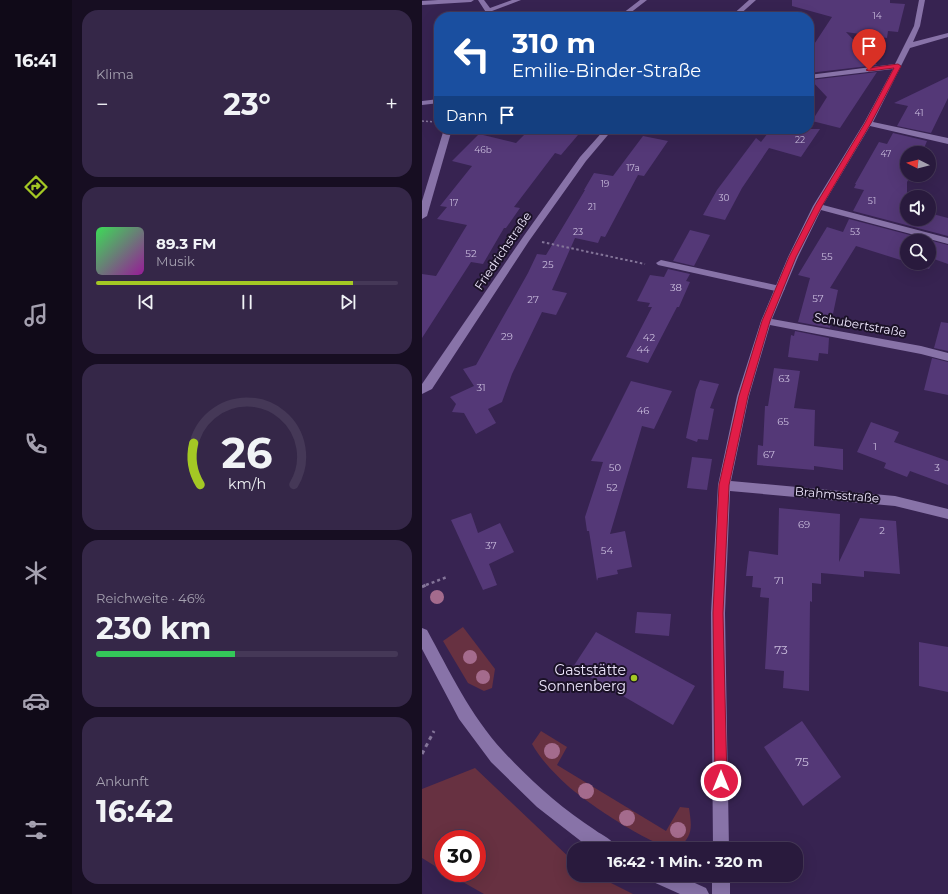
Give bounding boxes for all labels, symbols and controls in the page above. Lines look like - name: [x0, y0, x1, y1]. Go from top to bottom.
- house number: 14: [872, 10, 882, 21]
- text: 310 m: [512, 26, 596, 60]
- icon: left: [446, 28, 498, 80]
- pin: [852, 29, 886, 70]
- icon: arrive: [858, 35, 880, 57]
- text: 16:41: [15, 50, 57, 72]
- text: Emilie-Binder-Straße: [512, 60, 701, 82]
- text: Klima: [96, 66, 134, 82]
- text: 23°: [223, 86, 271, 123]
- text: −: [96, 91, 109, 118]
- text: +: [385, 91, 398, 118]
- icon: arrive: [496, 104, 518, 126]
- text: Dann: [446, 106, 488, 125]
- house number: 41: [915, 107, 923, 118]
- house number: 22: [795, 134, 805, 145]
- house number: 46b: [474, 144, 492, 155]
- north arrow: [900, 146, 936, 182]
- map controls: [900, 146, 936, 270]
- house number: 47: [881, 148, 891, 159]
- house number: 17a: [626, 162, 640, 173]
- icon: directions: [22, 173, 50, 201]
- house number: 19: [601, 178, 610, 189]
- button: sound: [900, 190, 936, 226]
- house number: 30: [718, 192, 730, 203]
- house number: 51: [868, 195, 876, 206]
- house number: 17: [450, 197, 458, 208]
- house number: 21: [588, 201, 596, 212]
- street label: Friedrichstraße: [471, 209, 534, 293]
- house number: 23: [573, 226, 583, 237]
- house number: 53: [850, 226, 860, 237]
- text: 89.3 FM: [156, 234, 216, 253]
- button: search: [900, 234, 936, 270]
- house number: 52: [465, 247, 477, 260]
- house number: 55: [821, 250, 833, 263]
- text: Musik: [156, 253, 195, 269]
- house number: 25: [542, 258, 554, 271]
- house number: 38: [670, 281, 682, 294]
- icon: previous: [135, 291, 157, 313]
- icon: pause: [236, 291, 258, 313]
- icon: next: [337, 291, 359, 313]
- house number: 57: [812, 292, 824, 305]
- house number: 27: [527, 293, 539, 306]
- icon: music: [22, 301, 50, 329]
- street label: Schubertstraße: [813, 309, 907, 340]
- house number: 29: [501, 330, 513, 343]
- house number: 42: [643, 331, 655, 344]
- house number: 44: [636, 343, 650, 356]
- house number: 63: [778, 372, 790, 385]
- house number: 31: [476, 381, 486, 394]
- house number: 46: [637, 404, 649, 417]
- house number: 65: [777, 415, 789, 428]
- text: 26: [221, 428, 273, 478]
- icon: phone: [22, 430, 50, 458]
- house number: 1: [873, 440, 877, 453]
- house number: 67: [763, 448, 775, 461]
- house number: 50: [609, 461, 622, 474]
- house number: 3: [934, 461, 940, 474]
- text: km/h: [228, 475, 266, 493]
- house number: 52: [606, 481, 618, 494]
- street label: Brahmsstraße: [794, 483, 880, 506]
- house number: 69: [798, 518, 810, 531]
- house number: 2: [879, 524, 885, 537]
- house number: 37: [485, 539, 497, 552]
- house number: 54: [601, 544, 614, 557]
- icon: climate: [22, 559, 50, 587]
- house number: 71: [774, 574, 784, 587]
- text: Reichweite · 46%: [96, 590, 205, 606]
- text: 230 km: [96, 610, 211, 647]
- house number: 73: [774, 642, 788, 657]
- place label: Gaststätte Sonnenberg: [539, 661, 626, 695]
- marker: Gaststätte Sonnenberg: [629, 673, 639, 683]
- icon: car: [22, 687, 50, 715]
- house number: 75: [795, 754, 809, 769]
- position arrow: [700, 760, 742, 802]
- text: Ankunft: [96, 773, 149, 789]
- text: 16:42: [96, 793, 173, 830]
- icon: filters: [22, 816, 50, 844]
- speed limit sign: 30: [434, 830, 486, 882]
- text: 16:42 · 1 Min. · 320 m: [607, 852, 763, 871]

